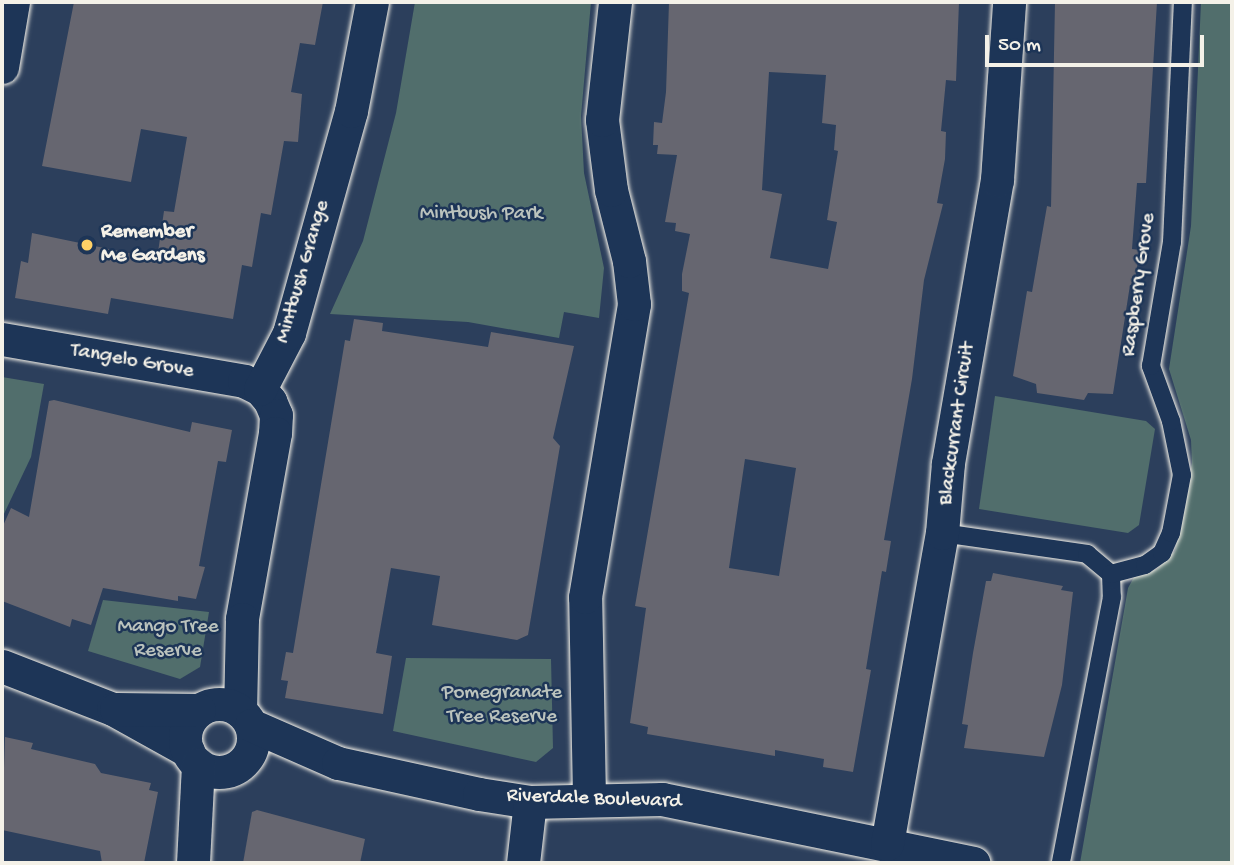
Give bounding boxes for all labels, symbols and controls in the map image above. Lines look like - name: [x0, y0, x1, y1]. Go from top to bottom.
- scale bar: [989, 21, 1208, 65]
- text: 50 m: [998, 34, 1041, 59]
- street label: Mintbush Grange: [272, 198, 336, 346]
- park label: Mintbush Park: [420, 202, 542, 228]
- street label: Raspberry Grove: [1117, 212, 1163, 358]
- place label: Remember Me Gardens: [101, 220, 205, 270]
- marker: Remember Me Gardens: [79, 237, 95, 253]
- street label: Tangelo Grove: [68, 339, 196, 385]
- street label: Blackcurrant Circuit: [934, 341, 982, 507]
- park label: Mango Tree Reserve: [117, 615, 219, 665]
- park label: Pomegranate Tree Reserve: [442, 681, 562, 731]
- street label: Riverdale Boulevard: [506, 784, 682, 816]

